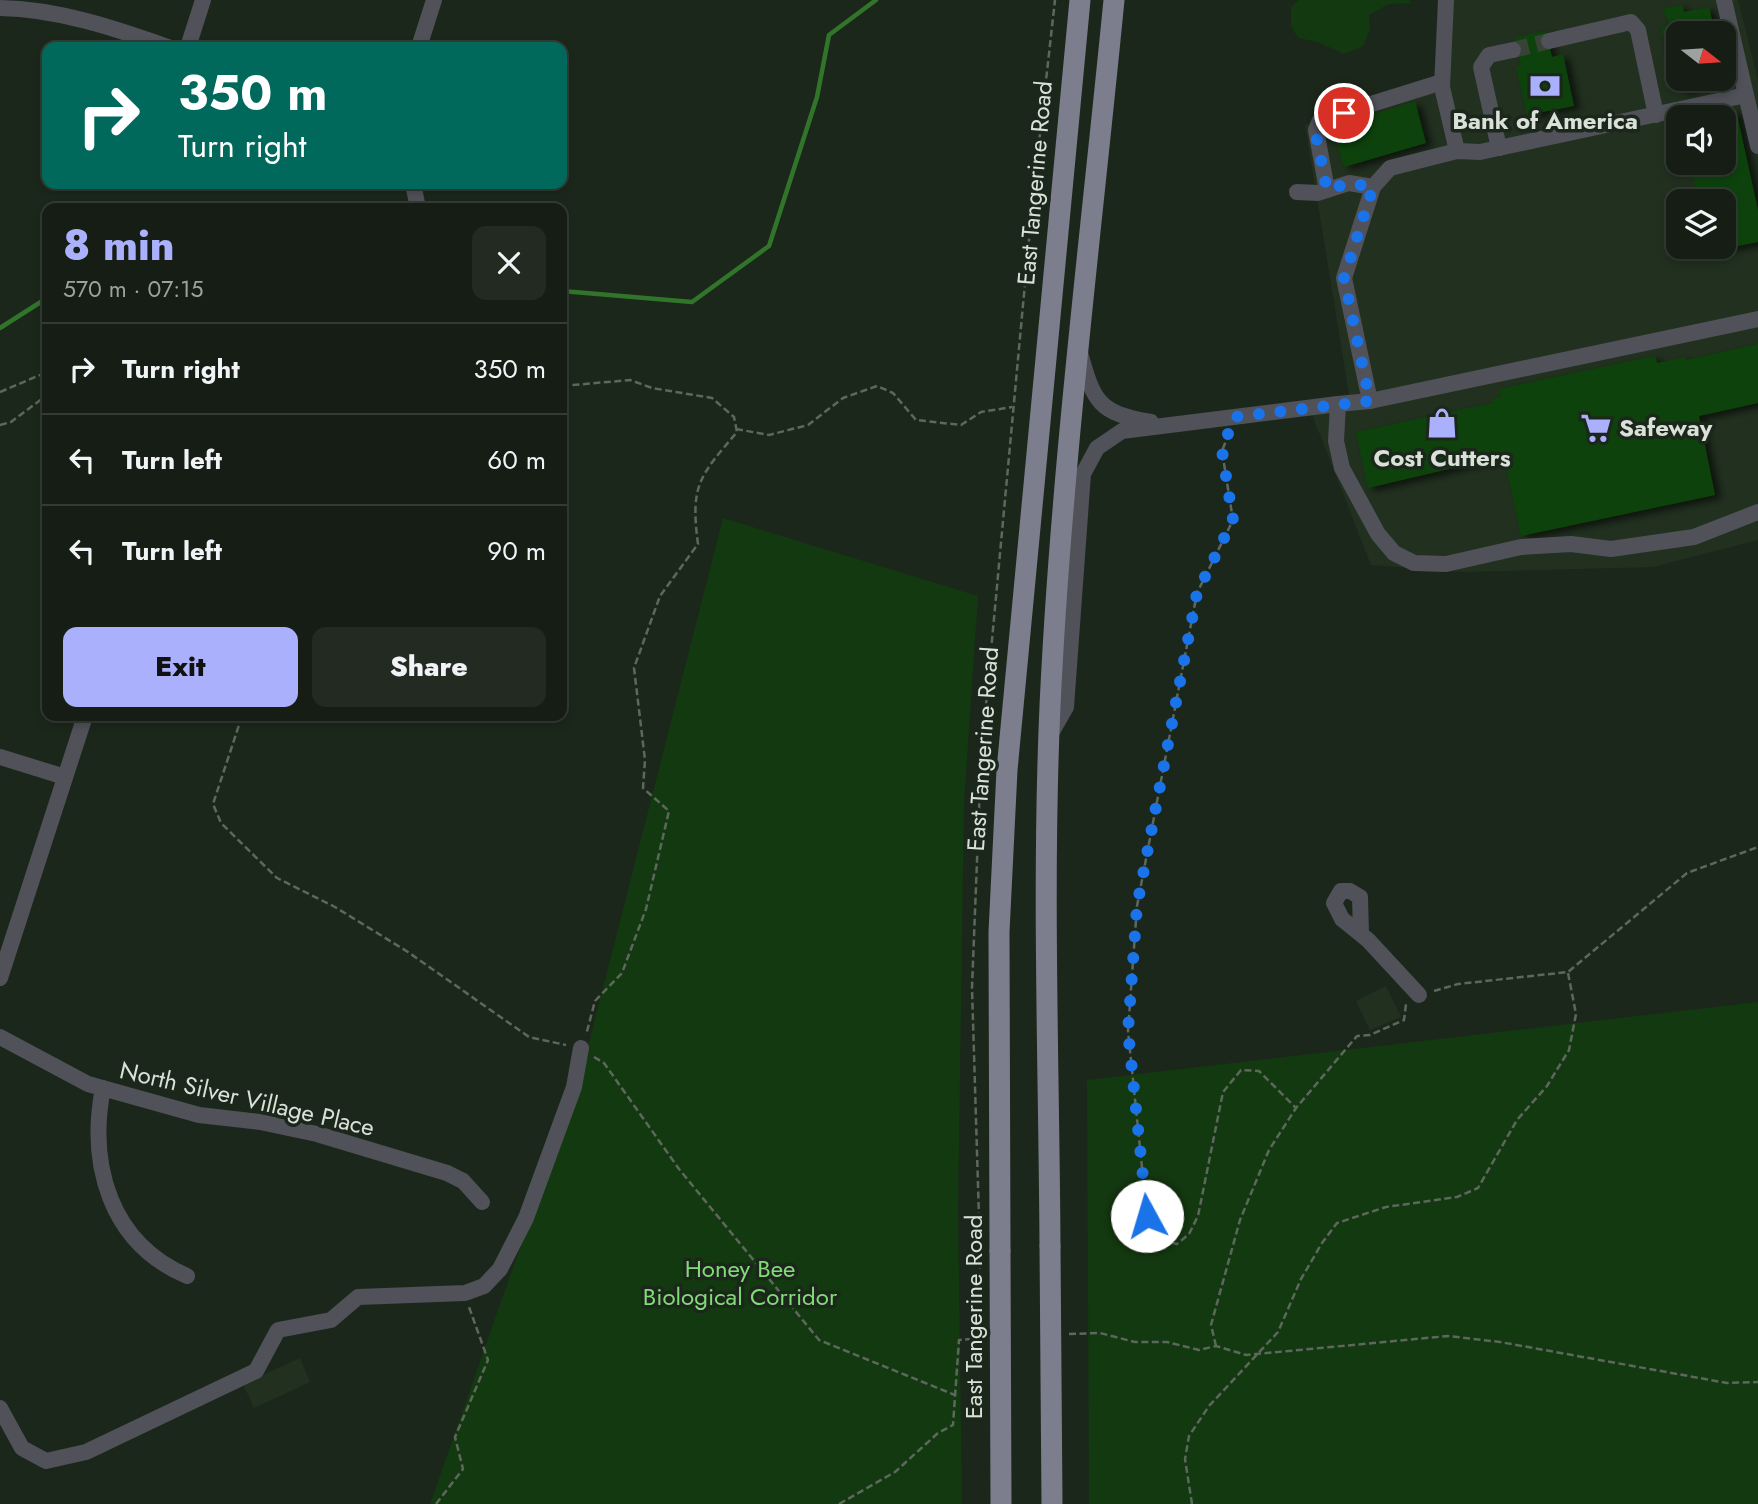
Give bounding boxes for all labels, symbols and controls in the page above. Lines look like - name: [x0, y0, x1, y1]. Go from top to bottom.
- north arrow: [1666, 21, 1736, 91]
- map controls: [1666, 21, 1736, 259]
- text: 350 m: [178, 58, 327, 128]
- bank icon: Bank of America: [1528, 69, 1562, 103]
- icon: right: [63, 70, 154, 161]
- street label: East Tangerine Road: [1008, 79, 1061, 286]
- pin: [1314, 83, 1374, 143]
- icon: arrive: [1325, 94, 1363, 132]
- place label: Bank of America: [1452, 103, 1638, 138]
- button: sound: [1666, 105, 1736, 175]
- text: Turn right: [178, 123, 307, 169]
- button: layers: [1666, 189, 1736, 259]
- text: 8 min: [63, 215, 174, 276]
- button: close: [472, 226, 546, 300]
- text: 570 m · 07:15: [63, 272, 203, 306]
- icon: right: [63, 350, 101, 388]
- text: Turn right: [122, 350, 240, 388]
- text: 350 m: [473, 350, 546, 388]
- shop icon: Cost Cutters: [1425, 406, 1459, 440]
- place label: Safeway: [1619, 410, 1713, 445]
- supermarket icon: Safeway: [1579, 411, 1613, 445]
- place label: Cost Cutters: [1373, 440, 1511, 475]
- icon: left: [63, 441, 101, 479]
- text: Turn left: [122, 441, 222, 479]
- text: 60 m: [487, 441, 546, 479]
- icon: left: [63, 532, 101, 570]
- text: Turn left: [122, 532, 222, 570]
- text: 90 m: [487, 532, 546, 570]
- button: Exit: [63, 627, 298, 707]
- button: Share: [312, 627, 546, 707]
- street label: East Tangerine Road: [958, 646, 1007, 852]
- street label: North Silver Village Place: [116, 1052, 378, 1145]
- position arrow: [1110, 1179, 1184, 1253]
- street label: East Tangerine Road: [956, 1215, 991, 1419]
- park label: Honey Bee Biological Corridor: [643, 1251, 838, 1314]

